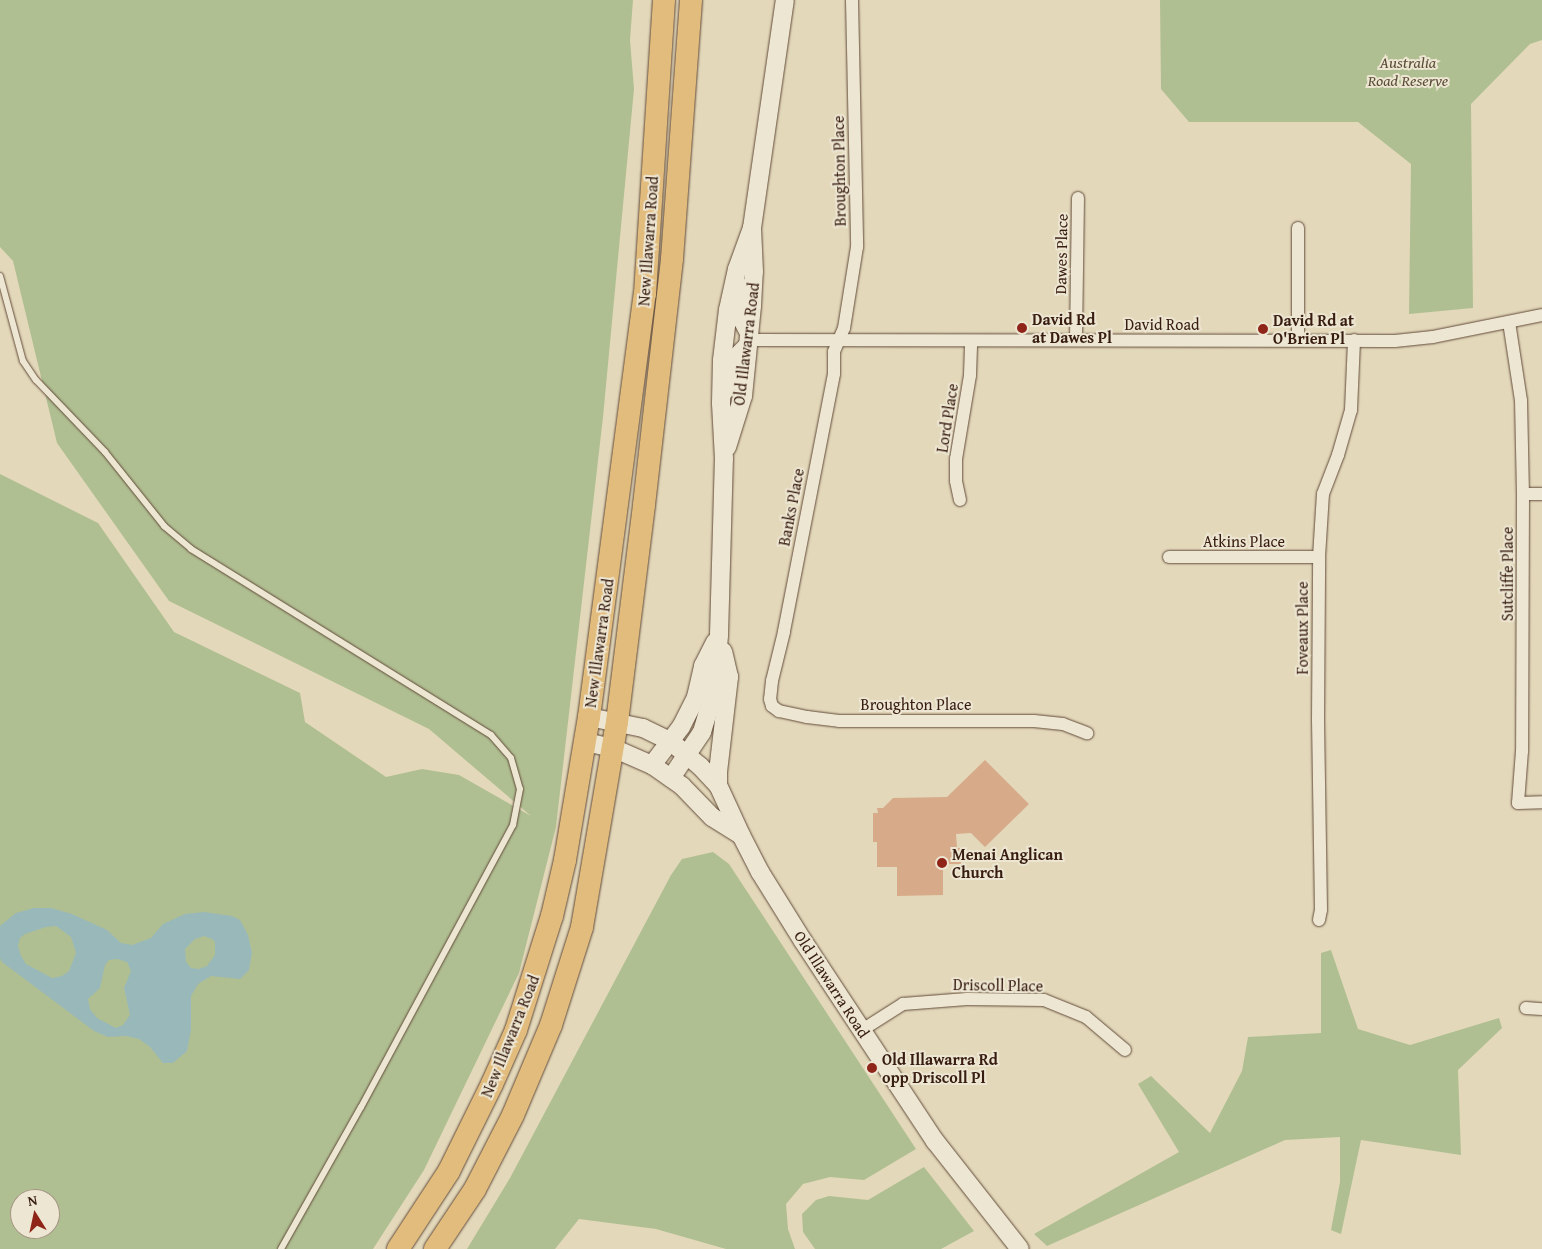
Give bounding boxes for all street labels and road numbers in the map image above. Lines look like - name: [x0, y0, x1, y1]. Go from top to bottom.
- street label: Broughton Place: [828, 115, 850, 227]
- street label: New Illawarra Road: [634, 175, 662, 307]
- street label: Dawes Place: [1051, 213, 1071, 295]
- street label: Old Illawarra Road: [729, 281, 763, 407]
- street label: David Road: [1124, 314, 1200, 334]
- street label: Lord Place: [932, 382, 962, 454]
- street label: Banks Place: [774, 466, 808, 548]
- street label: Sutcliffe Place: [1497, 527, 1517, 621]
- street label: Atkins Place: [1203, 531, 1285, 551]
- street label: New Illawarra Road: [580, 577, 618, 709]
- street label: Foveaux Place: [1292, 581, 1312, 675]
- street label: Broughton Place: [861, 694, 971, 714]
- street label: Old Illawarra Road: [790, 927, 874, 1041]
- street label: New Illawarra Road: [477, 972, 543, 1100]
- street label: Driscoll Place: [953, 975, 1043, 995]

